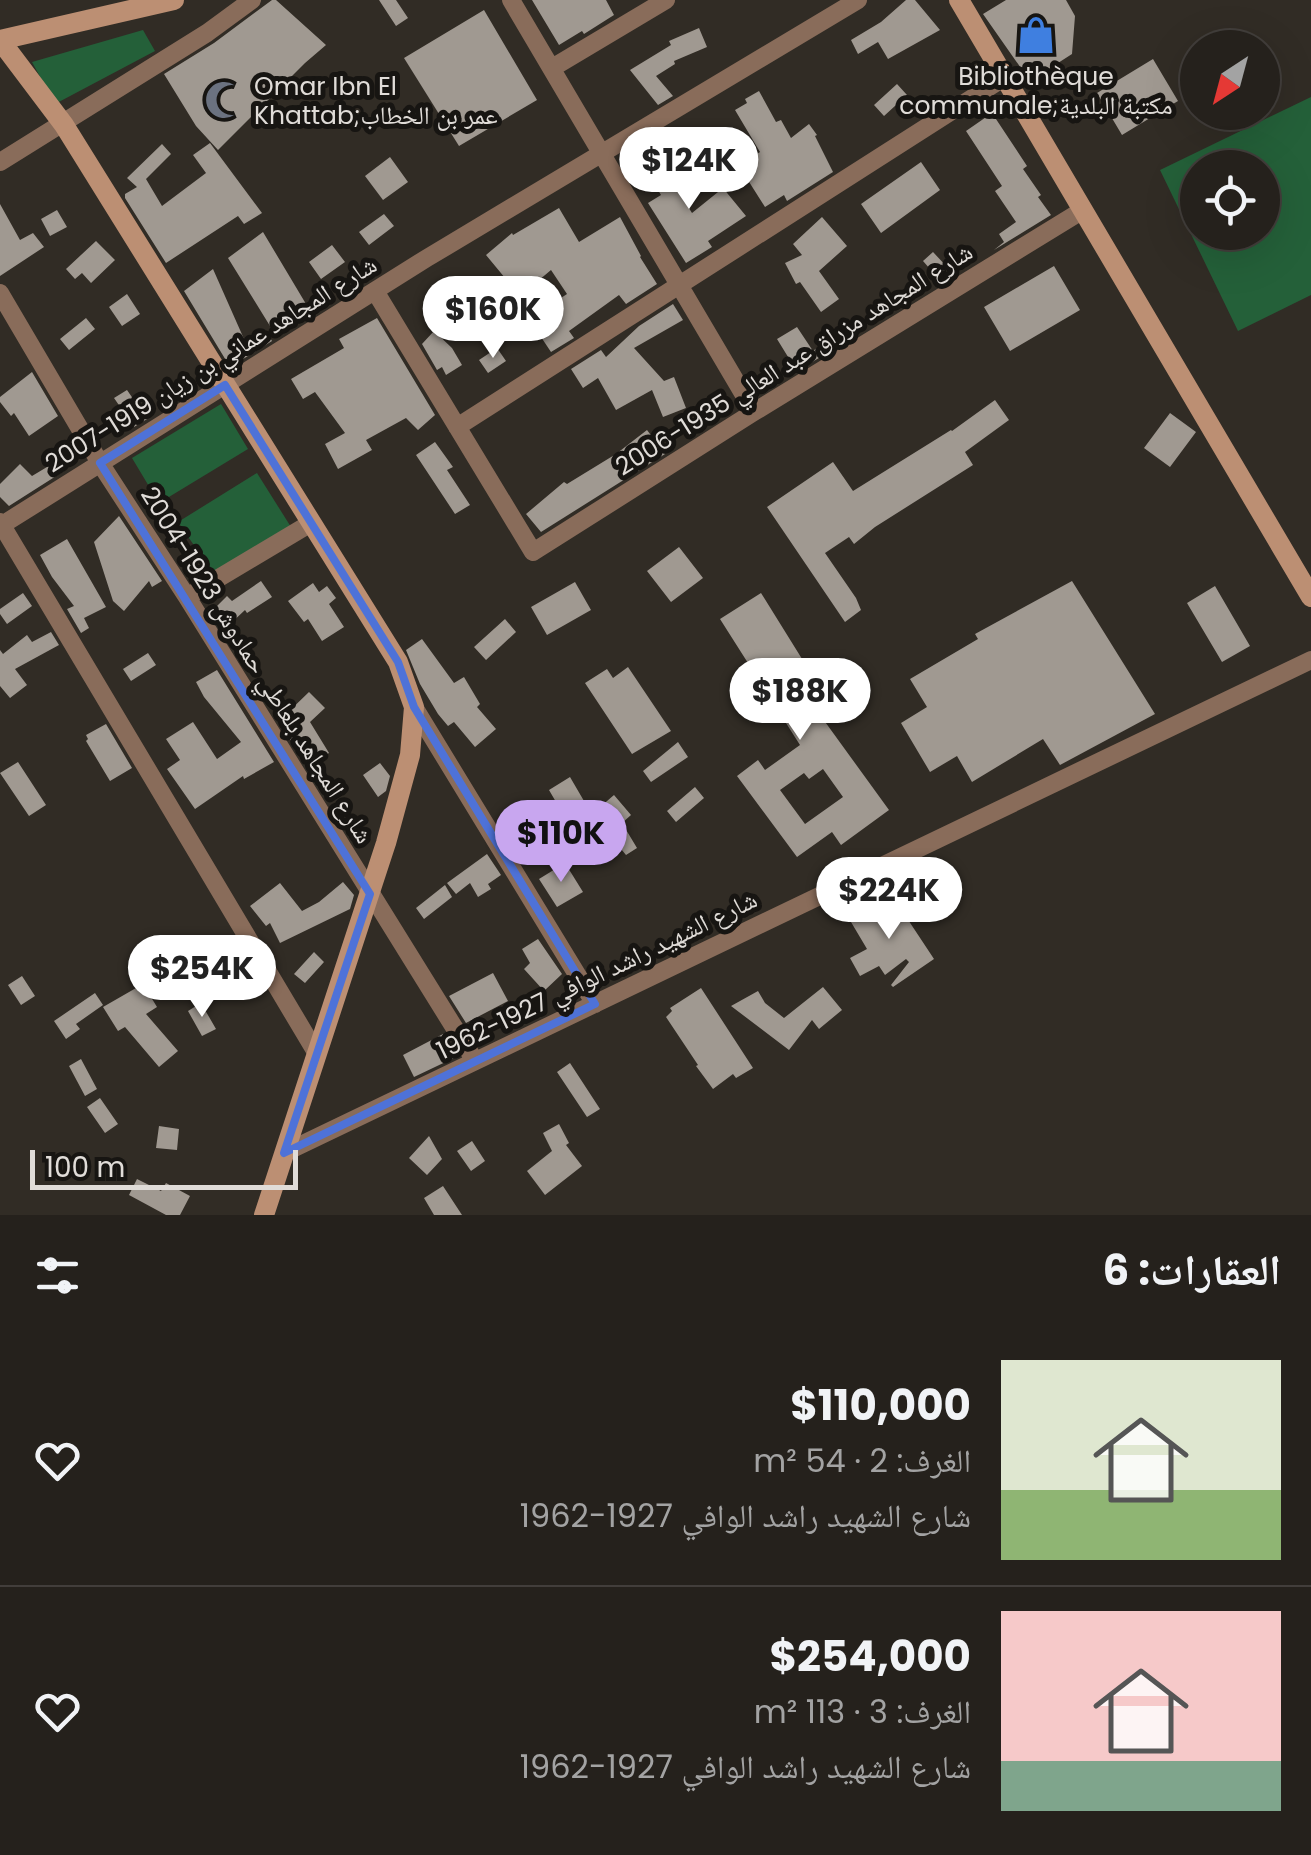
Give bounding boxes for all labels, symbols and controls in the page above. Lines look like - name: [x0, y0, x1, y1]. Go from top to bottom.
- shop icon: Bibliothèque communale;مكتبة البلدية: [1015, 14, 1057, 56]
- north arrow: [1180, 30, 1280, 130]
- map controls: [1180, 30, 1280, 250]
- place label: Bibliothèque communale;مكتبة البلدية: [899, 59, 1173, 123]
- place label: Omar Ibn El Khattab;عمر بن الخطاب: [254, 69, 498, 133]
- mosque icon: Omar Ibn El Khattab;عمر بن الخطاب: [203, 79, 245, 121]
- pin: $124K: [619, 127, 759, 212]
- text: $124K: [641, 137, 737, 182]
- button: locate: [1180, 150, 1280, 250]
- street label: شارع المجاهد مزراق عبد العالي 1935-2006: [609, 234, 981, 486]
- street label: شارع المجاهد عماني بن زيان 1919-2007: [39, 247, 385, 483]
- pin: $160K: [423, 276, 563, 361]
- text: $160K: [445, 286, 541, 331]
- street label: شارع المجاهد بلعاطي حمادوش 1923-2004: [130, 480, 382, 851]
- pin: $188K: [730, 658, 870, 743]
- text: $188K: [752, 668, 848, 713]
- pin: $110K: [491, 800, 631, 885]
- text: $110K: [517, 810, 605, 855]
- pin: $224K: [819, 857, 959, 942]
- text: $224K: [838, 867, 940, 912]
- street label: شارع الشهيد راشد الوافي 1927-1962: [431, 882, 764, 1070]
- pin: $254K: [132, 935, 272, 1020]
- text: $254K: [150, 945, 254, 990]
- scale bar: [30, 1145, 298, 1190]
- text: 100 m: [45, 1148, 125, 1187]
- text: العقارات: 6: [1103, 1241, 1281, 1300]
- icon: filters: [30, 1248, 85, 1303]
- text: $110,000: [790, 1376, 971, 1435]
- icon: home: [1081, 1400, 1201, 1520]
- icon: heart: [30, 1433, 85, 1488]
- text: الغرف: 2 · 54 m²: [753, 1438, 971, 1483]
- text: شارع الشهيد راشد الوافي 1927-1962: [520, 1493, 971, 1538]
- text: $254,000: [769, 1627, 971, 1686]
- icon: home: [1081, 1651, 1201, 1771]
- icon: heart: [30, 1684, 85, 1739]
- text: الغرف: 3 · 113 m²: [754, 1689, 971, 1734]
- text: شارع الشهيد راشد الوافي 1927-1962: [520, 1744, 971, 1789]

